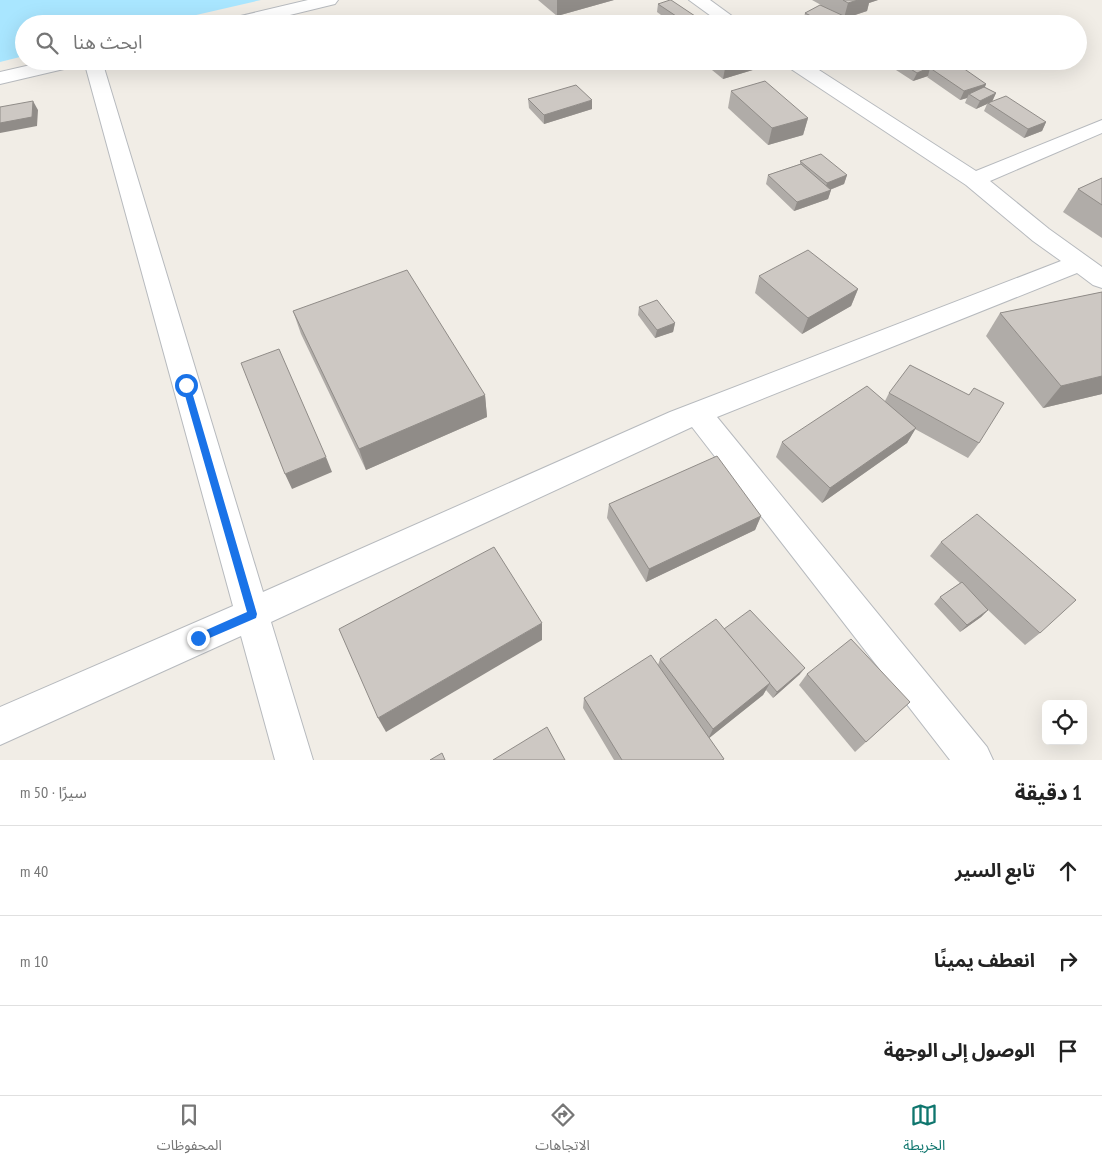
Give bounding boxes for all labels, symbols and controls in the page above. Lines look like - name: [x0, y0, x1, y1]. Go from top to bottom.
- search box: [15, 15, 1087, 70]
- icon: search: [33, 29, 61, 57]
- text: ابحث هنا: [73, 30, 142, 54]
- route start: [175, 374, 198, 397]
- route end: [187, 627, 210, 650]
- map controls: [1042, 700, 1087, 745]
- button: locate: [1042, 700, 1087, 745]
- text: 1 دقيقة: [1015, 779, 1082, 806]
- text: سيرًا · 50 m: [20, 782, 87, 802]
- icon: ahead: [1054, 857, 1082, 885]
- text: تابع السير: [955, 858, 1035, 882]
- text: 40 m: [20, 861, 48, 881]
- icon: right: [1054, 947, 1082, 975]
- text: انعطف يمينًا: [934, 948, 1035, 972]
- text: 10 m: [20, 951, 48, 971]
- icon: arrive: [1054, 1037, 1082, 1065]
- text: الوصول إلى الوجهة: [884, 1038, 1035, 1062]
- tab: المحفوظات: [157, 1101, 222, 1160]
- tab: الاتجاهات: [535, 1101, 590, 1160]
- tab: الخريطة: [903, 1101, 945, 1160]

